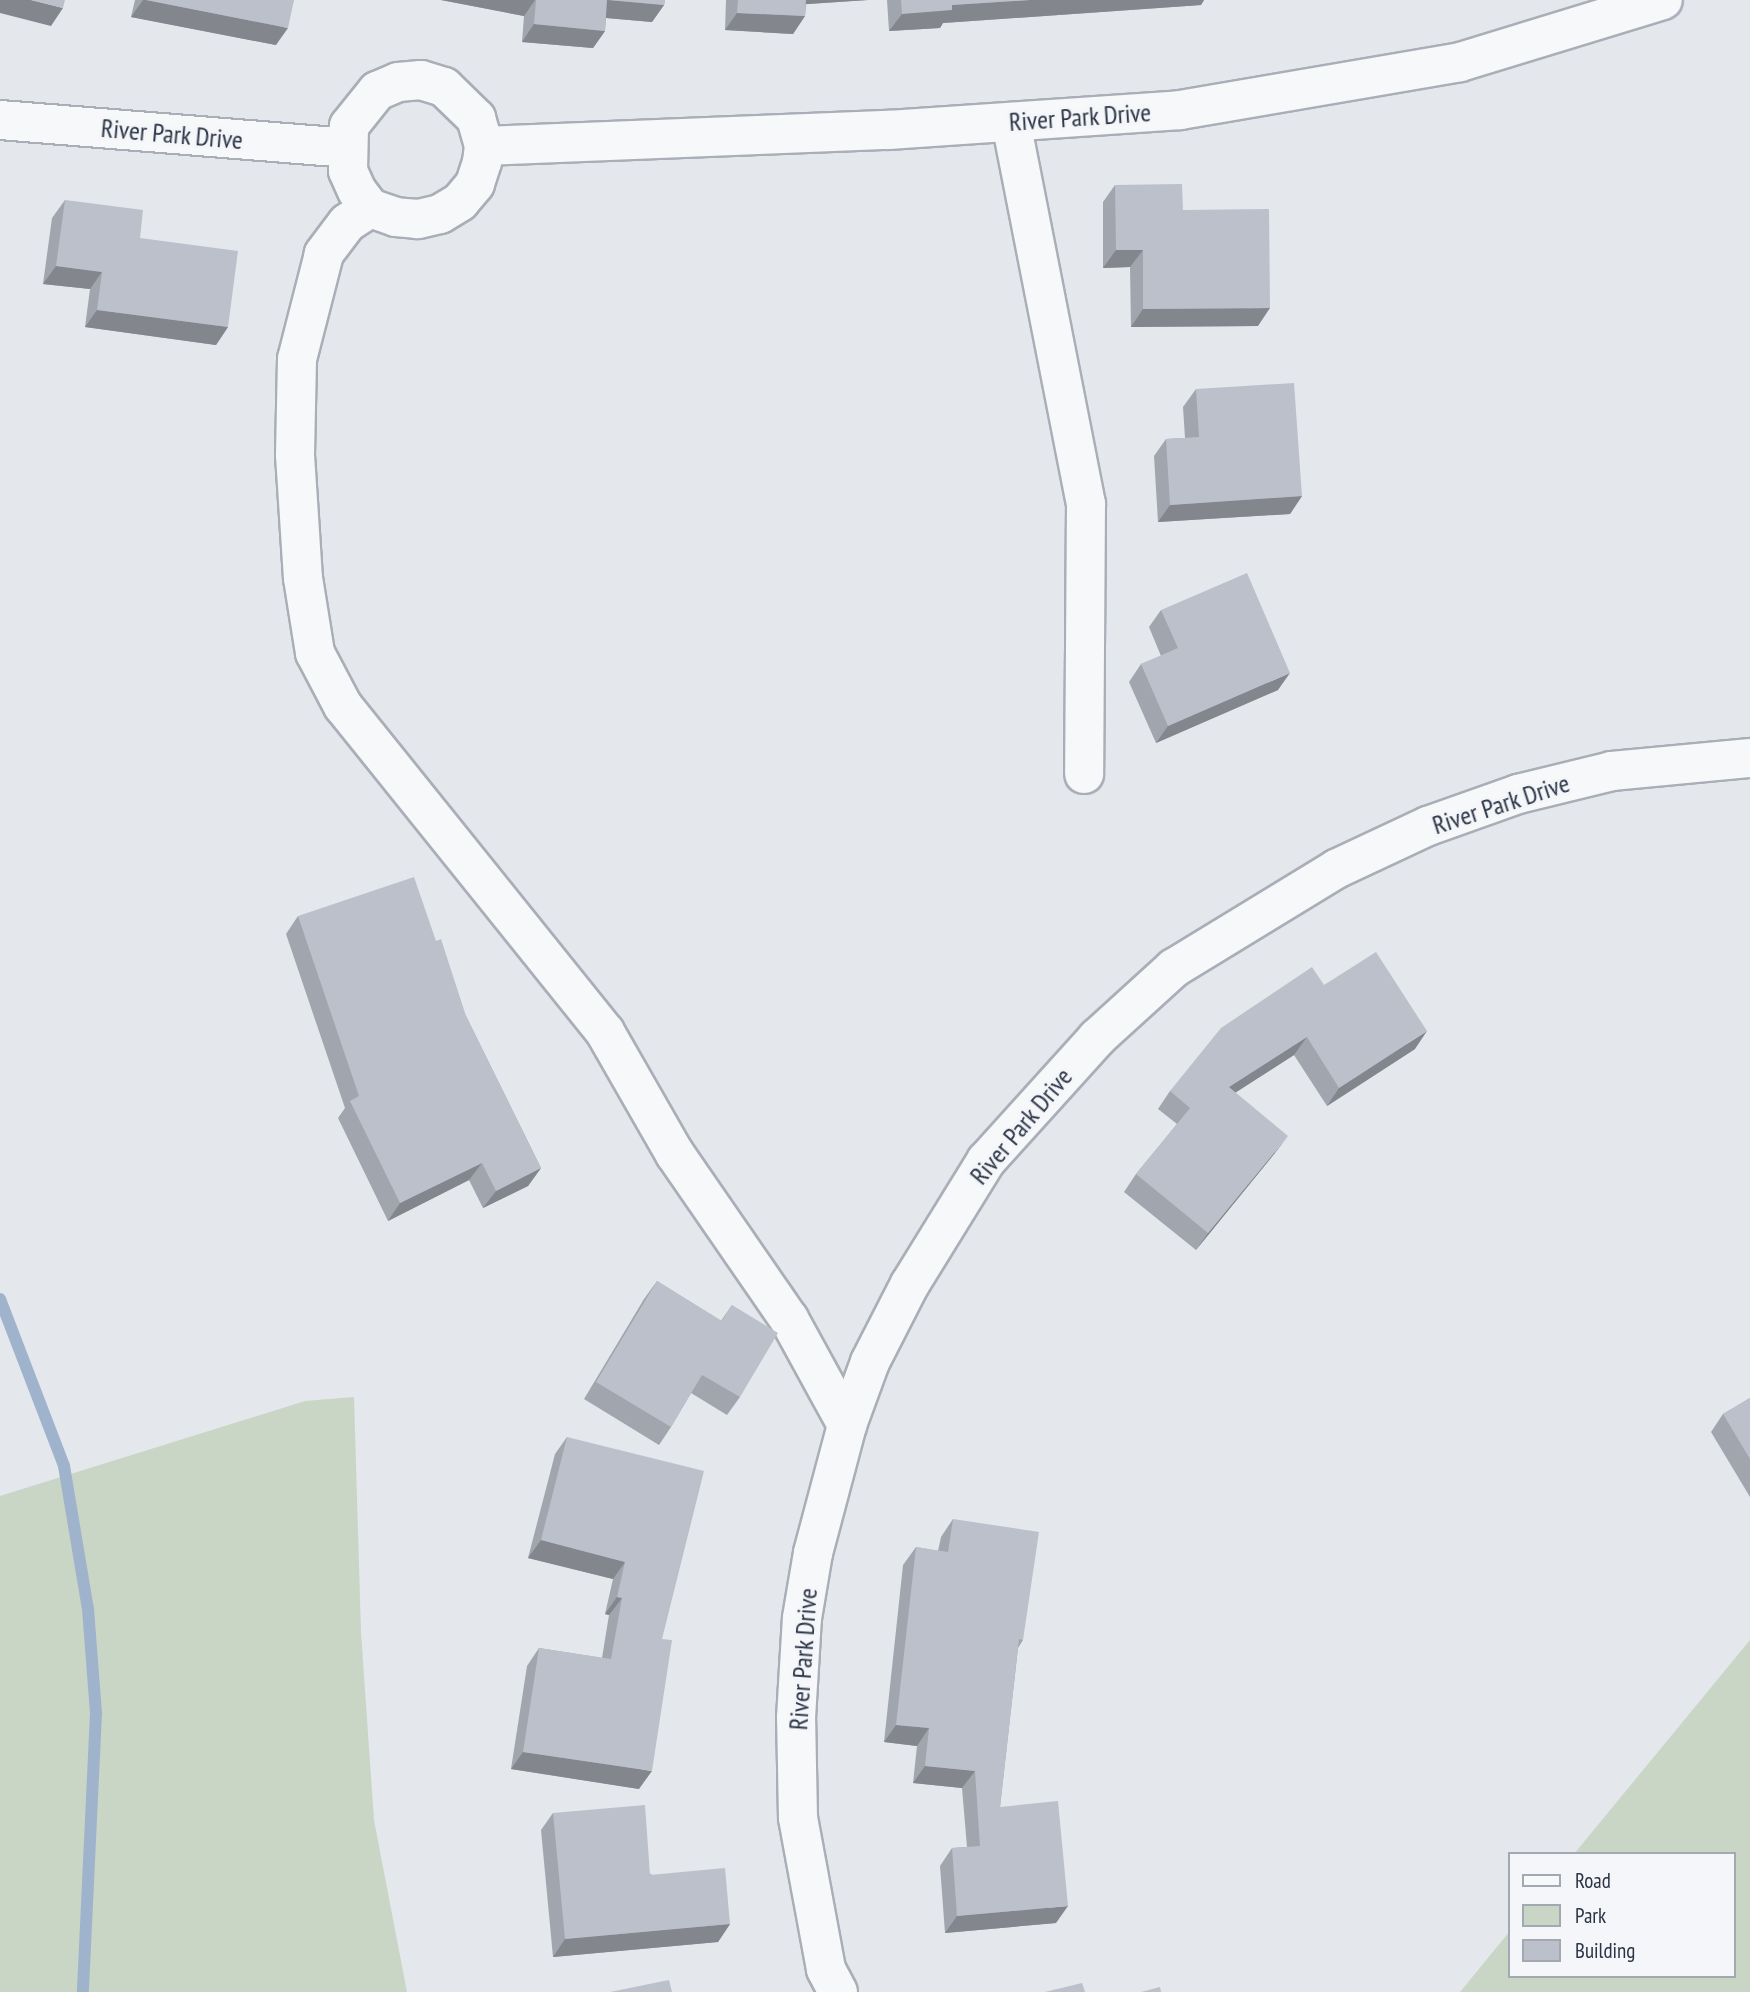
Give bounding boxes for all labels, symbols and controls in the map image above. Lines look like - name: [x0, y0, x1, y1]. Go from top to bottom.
- street label: River Park Drive: [1008, 96, 1152, 138]
- street label: River Park Drive: [99, 112, 245, 156]
- street label: River Park Drive: [1428, 767, 1574, 841]
- street label: River Park Drive: [963, 1061, 1079, 1191]
- street label: River Park Drive: [782, 1587, 824, 1731]
- legend: [1508, 1852, 1736, 1978]
- text: Road: [1575, 1867, 1611, 1894]
- text: Park: [1575, 1902, 1606, 1929]
- text: Building: [1575, 1937, 1635, 1964]

